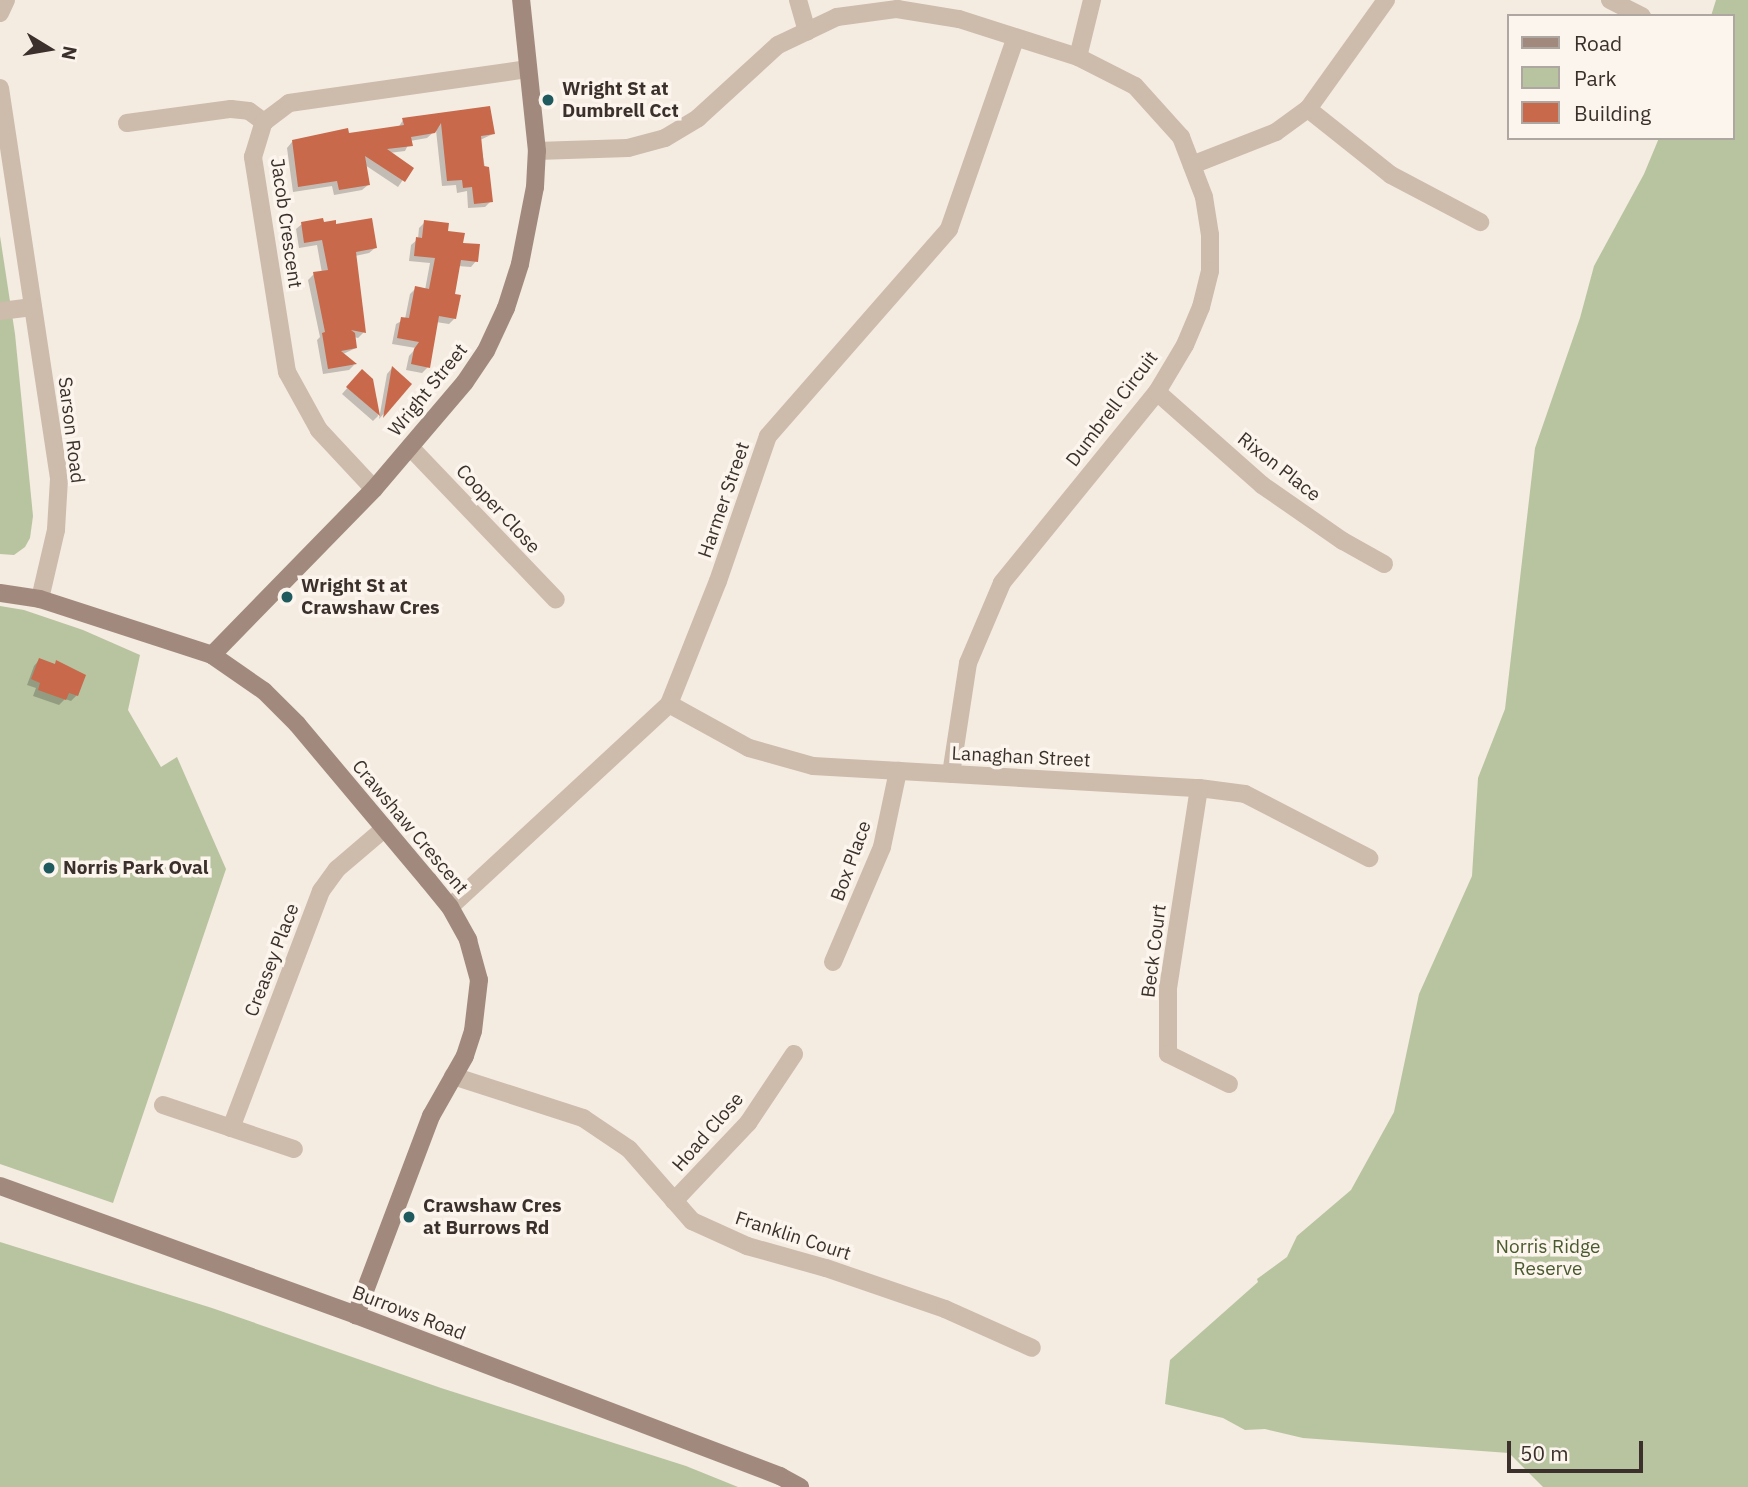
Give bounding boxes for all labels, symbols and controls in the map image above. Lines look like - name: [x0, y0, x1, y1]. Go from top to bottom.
- north arrow: [14, 14, 84, 84]
- legend: [1506, 14, 1734, 140]
- text: Road: [1574, 29, 1622, 57]
- text: N: [57, 44, 83, 62]
- text: Park: [1574, 64, 1617, 92]
- place label: Wright St at Dumbrell Cct: [562, 78, 679, 122]
- marker: Wright St at Dumbrell Cct: [540, 92, 556, 108]
- text: Building: [1574, 99, 1651, 127]
- street label: Jacob Crescent: [266, 156, 306, 290]
- street label: Wright Street: [384, 339, 472, 441]
- street label: Dumbrell Circuit: [1061, 347, 1163, 471]
- street label: Sarson Road: [53, 376, 89, 484]
- street label: Rixon Place: [1233, 428, 1325, 506]
- street label: Harmer Street: [694, 439, 754, 561]
- street label: Cooper Close: [451, 460, 545, 558]
- place label: Wright St at Crawshaw Cres: [301, 575, 440, 619]
- marker: Wright St at Crawshaw Cres: [279, 589, 295, 605]
- street label: Lanaghan Street: [951, 742, 1091, 772]
- street label: Crawshaw Crescent: [347, 755, 473, 899]
- street label: Box Place: [826, 818, 876, 904]
- place label: Norris Park Oval: [63, 857, 209, 879]
- marker: Norris Park Oval: [41, 860, 57, 876]
- street label: Creasey Place: [240, 900, 304, 1020]
- street label: Beck Court: [1137, 903, 1171, 999]
- street label: Hoad Close: [668, 1088, 748, 1176]
- place label: Crawshaw Cres at Burrows Rd: [423, 1195, 562, 1239]
- street label: Franklin Court: [732, 1207, 854, 1265]
- marker: Crawshaw Cres at Burrows Rd: [401, 1209, 417, 1225]
- park label: Norris Ridge Reserve: [1496, 1236, 1600, 1280]
- street label: Burrows Road: [349, 1281, 469, 1345]
- scale bar: [1510, 1428, 1646, 1472]
- text: 50 m: [1520, 1439, 1569, 1467]

